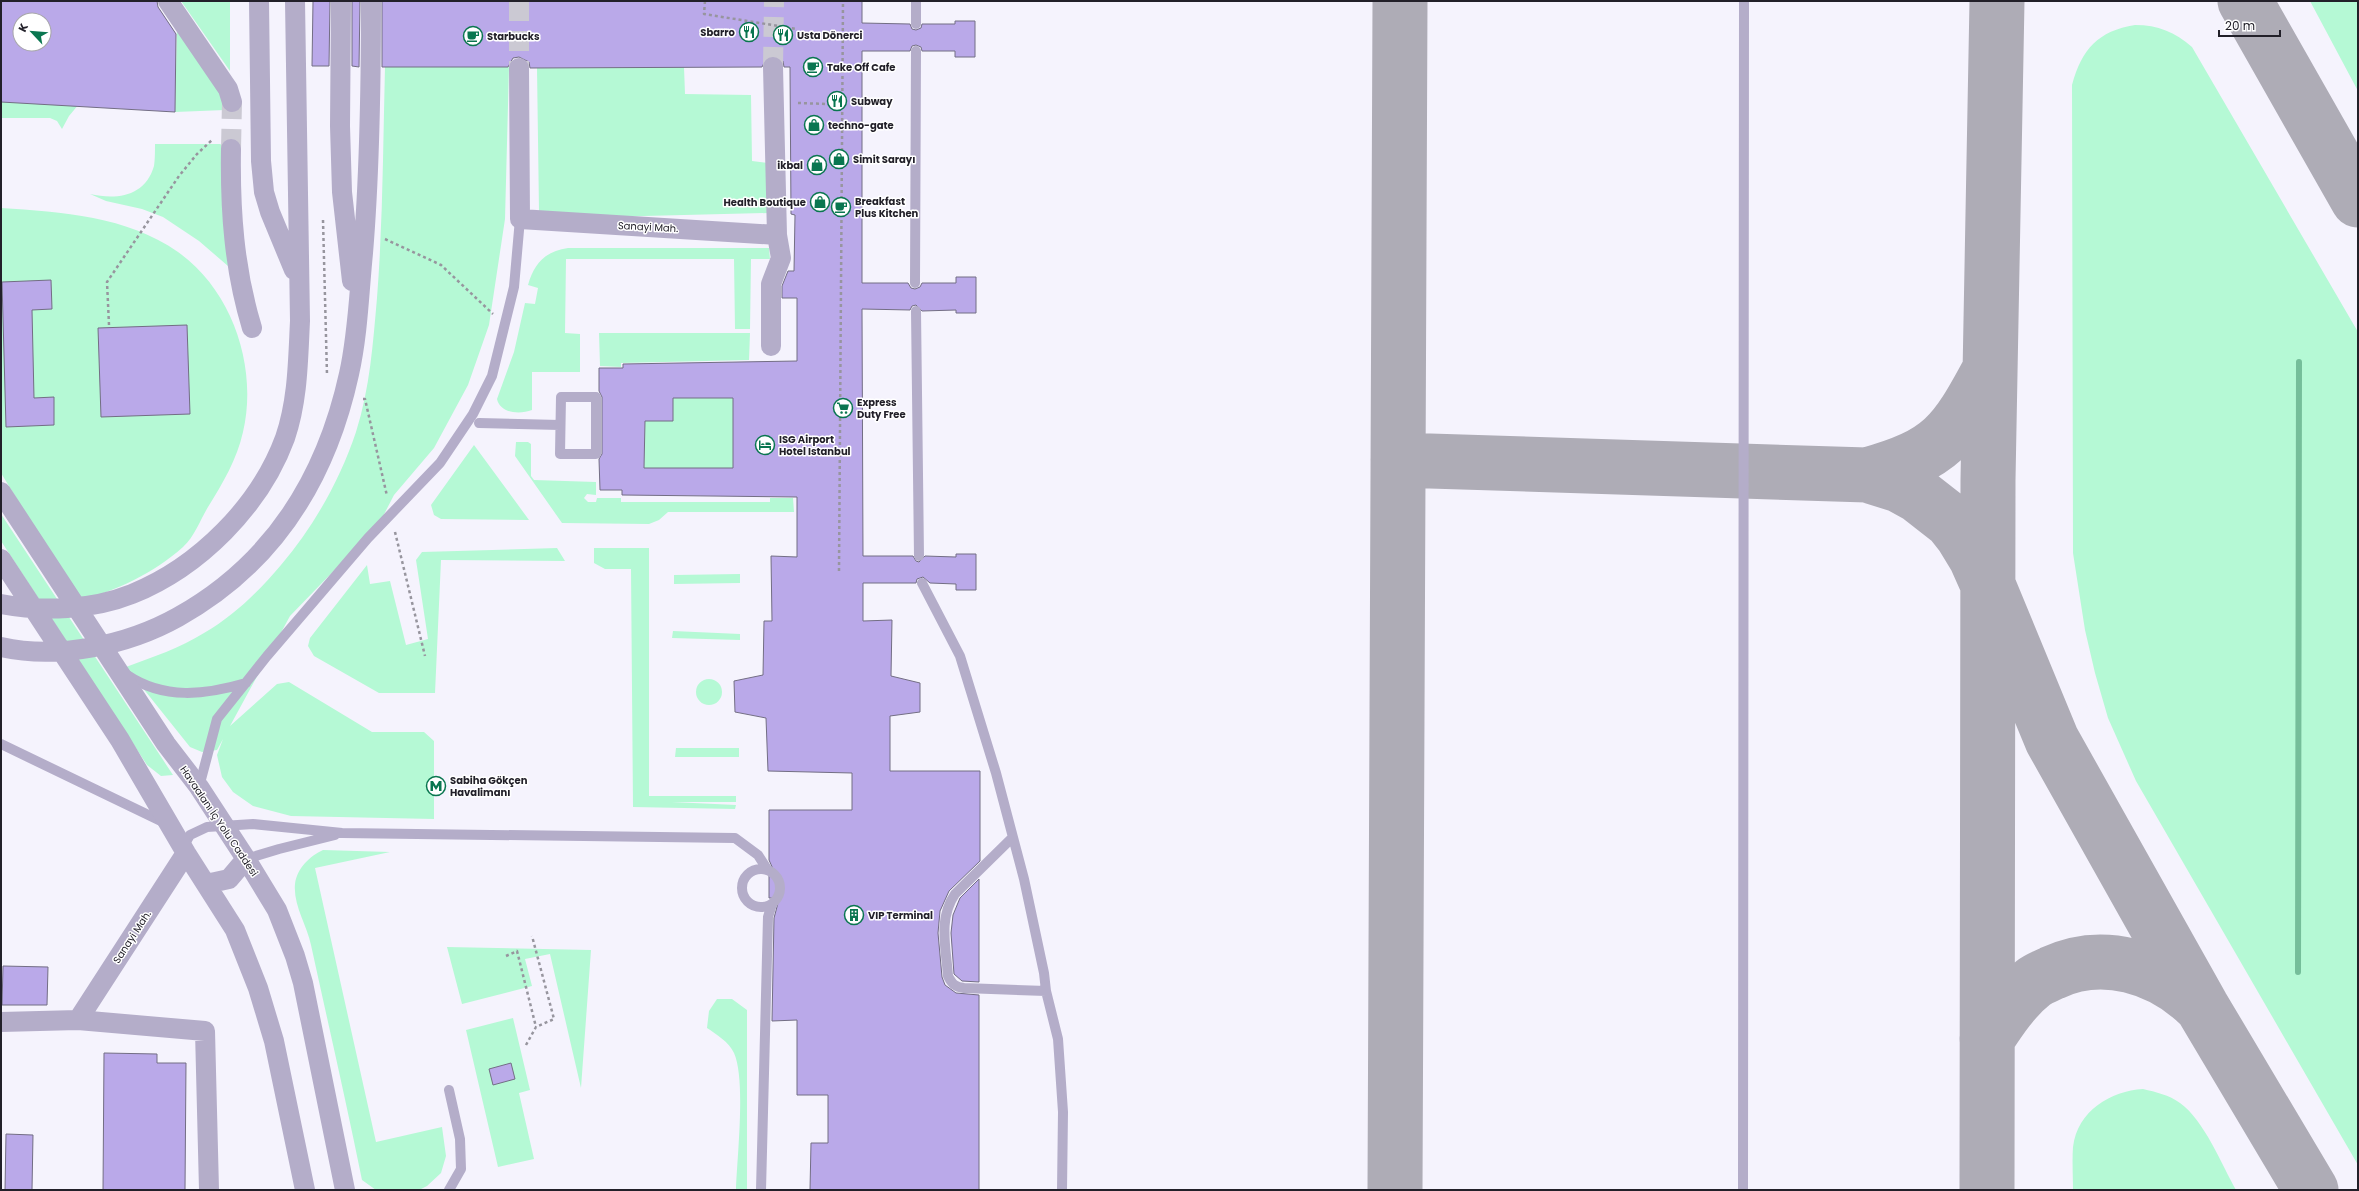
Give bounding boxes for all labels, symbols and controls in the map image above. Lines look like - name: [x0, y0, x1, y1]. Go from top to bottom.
- north arrow: [12, 12, 52, 52]
- scale bar: [2219, 12, 2280, 38]
- text: 20 m: [2225, 17, 2255, 34]
- text: K: [14, 20, 32, 35]
- restaurant icon: Sbarro: [738, 21, 760, 43]
- restaurant icon: Usta Dönerci: [772, 24, 794, 46]
- cafe icon: Starbucks: [462, 25, 484, 47]
- place label: Sbarro: [700, 25, 736, 40]
- place label: Usta Dönerci: [797, 28, 862, 43]
- place label: Starbucks: [487, 29, 540, 44]
- cafe icon: Take Off Cafe: [802, 56, 824, 78]
- place label: Take Off Cafe: [827, 60, 896, 75]
- restaurant icon: Subway: [826, 90, 848, 112]
- place label: Subway: [851, 94, 893, 109]
- shop icon: techno-gate: [803, 114, 825, 136]
- place label: techno-gate: [828, 118, 894, 133]
- shop icon: Simit Sarayı: [828, 148, 850, 170]
- place label: Simit Sarayı: [853, 152, 915, 167]
- shop icon: ikbal: [806, 154, 828, 176]
- place label: ikbal: [777, 158, 803, 173]
- shop icon: Health Boutique: [809, 191, 831, 213]
- place label: Breakfast Plus Kitchen: [855, 194, 919, 221]
- place label: Health Boutique: [723, 195, 806, 210]
- cafe icon: Breakfast Plus Kitchen: [830, 196, 852, 218]
- street label: Sanayi Mah.: [617, 218, 679, 236]
- place label: Express Duty Free: [857, 395, 906, 422]
- supermarket icon: Express Duty Free: [832, 397, 854, 419]
- place label: ISG Airport Hotel Istanbul: [779, 432, 851, 459]
- hotel icon: ISG Airport Hotel Istanbul: [754, 434, 776, 456]
- street label: Havaalanı İç Yolu Caddesi: [176, 763, 262, 879]
- place label: Sabiha Gökçen Havalimanı: [450, 773, 528, 800]
- metro station icon: Sabiha Gökçen Havalimanı: [425, 775, 447, 797]
- building icon: VIP Terminal: [843, 904, 865, 926]
- street label: Sanayi Mah.: [109, 908, 155, 966]
- place label: VIP Terminal: [868, 908, 933, 923]

